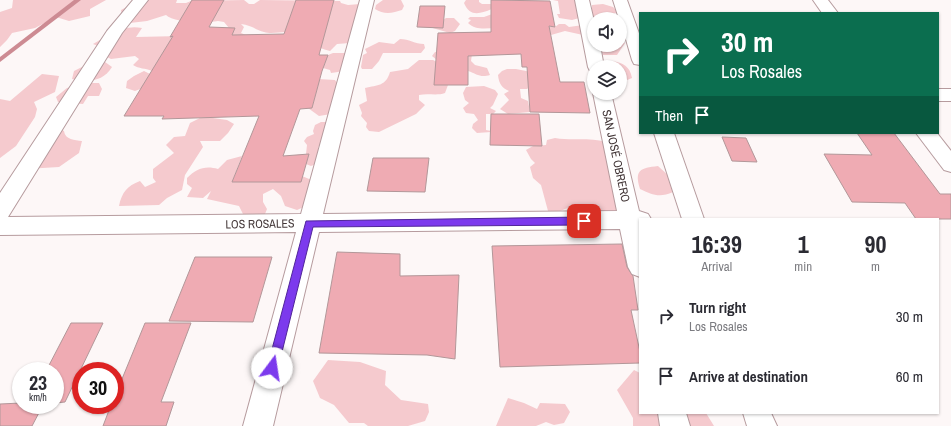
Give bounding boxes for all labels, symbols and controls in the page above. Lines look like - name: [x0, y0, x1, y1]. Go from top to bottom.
- map controls: [587, 12, 627, 100]
- button: sound: [587, 12, 627, 52]
- text: 30 m: [721, 23, 773, 61]
- icon: right: [655, 28, 707, 80]
- text: Los Rosales: [721, 59, 802, 84]
- button: layers: [587, 60, 627, 100]
- icon: arrive: [691, 104, 713, 126]
- text: Then: [655, 105, 683, 126]
- street label: SAN JOSÉ OBRERO: [598, 108, 634, 204]
- pin: [567, 204, 601, 238]
- icon: arrive: [573, 210, 595, 232]
- street label: LOS ROSALES: [225, 215, 295, 233]
- text: 16:39: [692, 228, 742, 260]
- text: 1: [798, 228, 809, 260]
- text: 90: [865, 228, 887, 260]
- text: Arrival: [701, 258, 732, 275]
- text: min: [794, 258, 812, 275]
- text: m: [871, 258, 880, 275]
- text: Turn right: [689, 297, 746, 318]
- icon: right: [655, 305, 677, 327]
- text: 30 m: [896, 306, 923, 327]
- text: Los Rosales: [689, 318, 748, 335]
- position arrow: [251, 347, 293, 389]
- speed limit sign: 30: [72, 362, 124, 414]
- icon: arrive: [655, 365, 677, 387]
- text: Arrive at destination: [689, 366, 808, 387]
- text: 60 m: [896, 366, 923, 387]
- text: 23: [29, 369, 47, 396]
- text: km/h: [29, 391, 47, 404]

